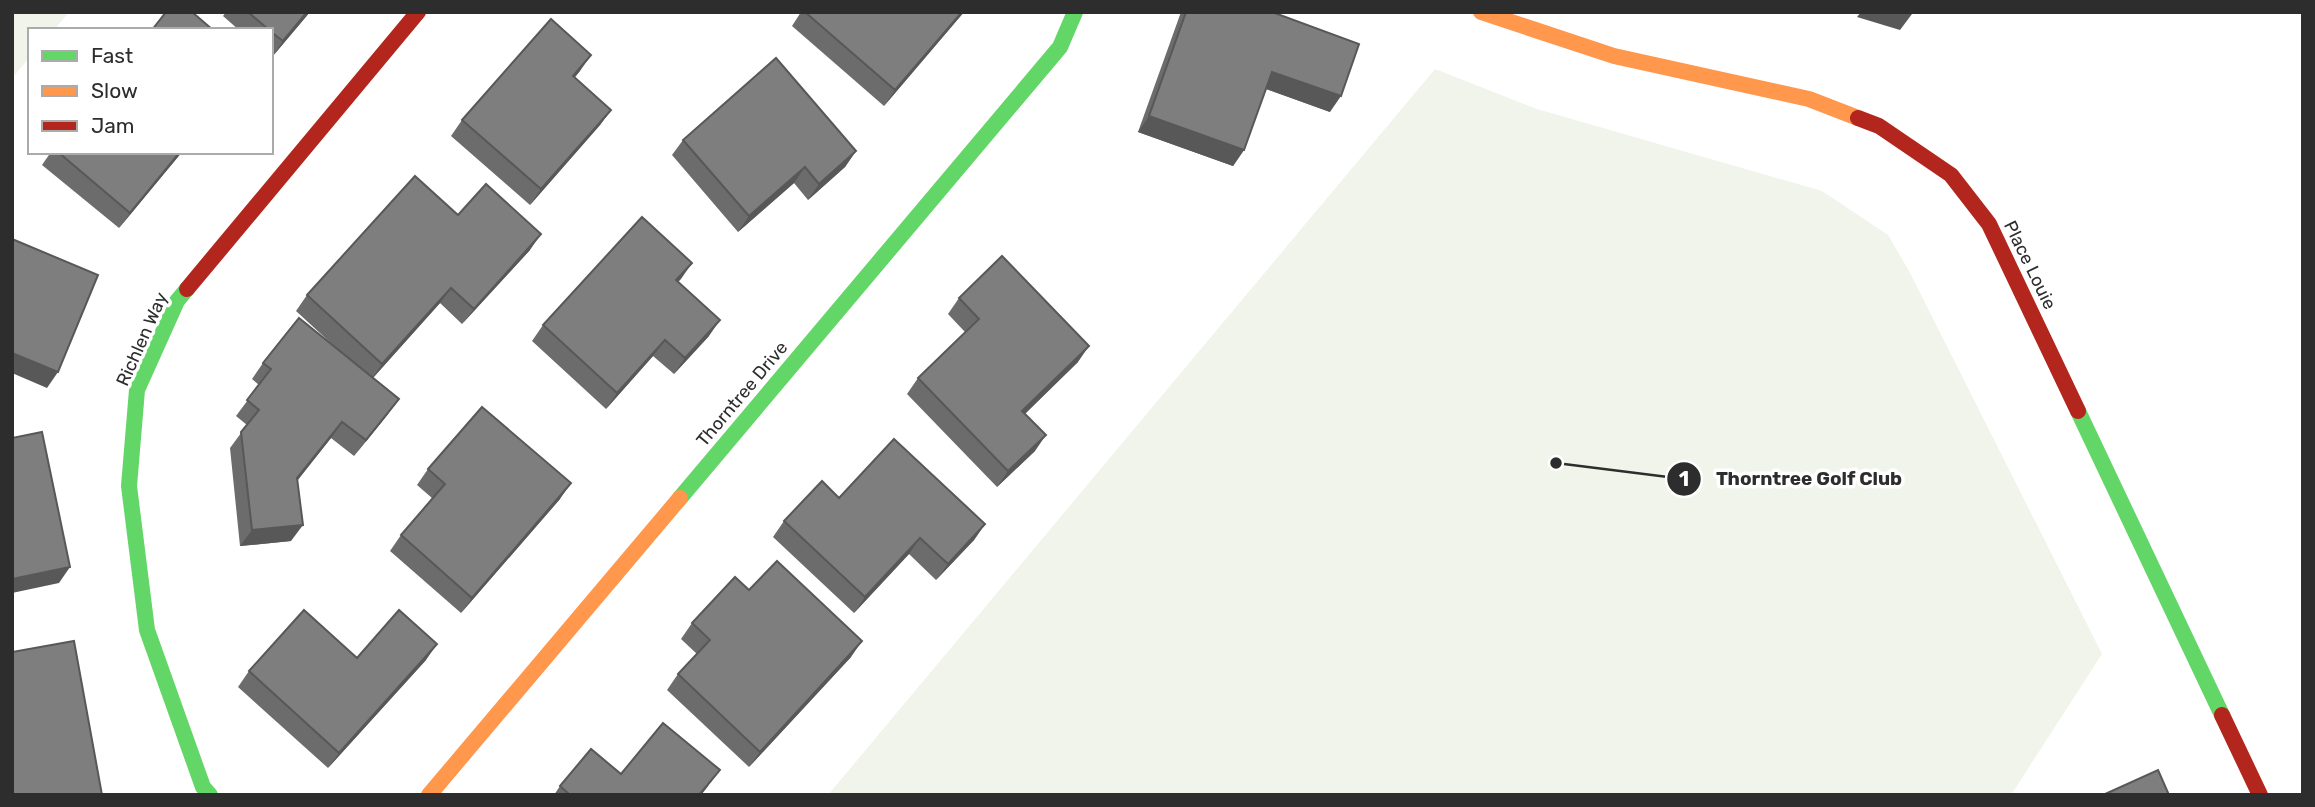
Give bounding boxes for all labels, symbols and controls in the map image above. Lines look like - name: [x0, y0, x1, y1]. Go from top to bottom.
- legend: [28, 28, 273, 154]
- text: Fast: [91, 43, 133, 68]
- text: Slow: [91, 78, 138, 103]
- text: Jam: [91, 113, 135, 138]
- street label: Place Louie: [1999, 217, 2061, 313]
- street label: Richlen Way: [112, 289, 172, 389]
- street label: Thorntree Drive: [692, 337, 792, 451]
- callout: Thorntree Golf Club: [1666, 459, 1916, 499]
- text: 1: [1679, 466, 1689, 491]
- text: Thorntree Golf Club: [1716, 467, 1902, 490]

